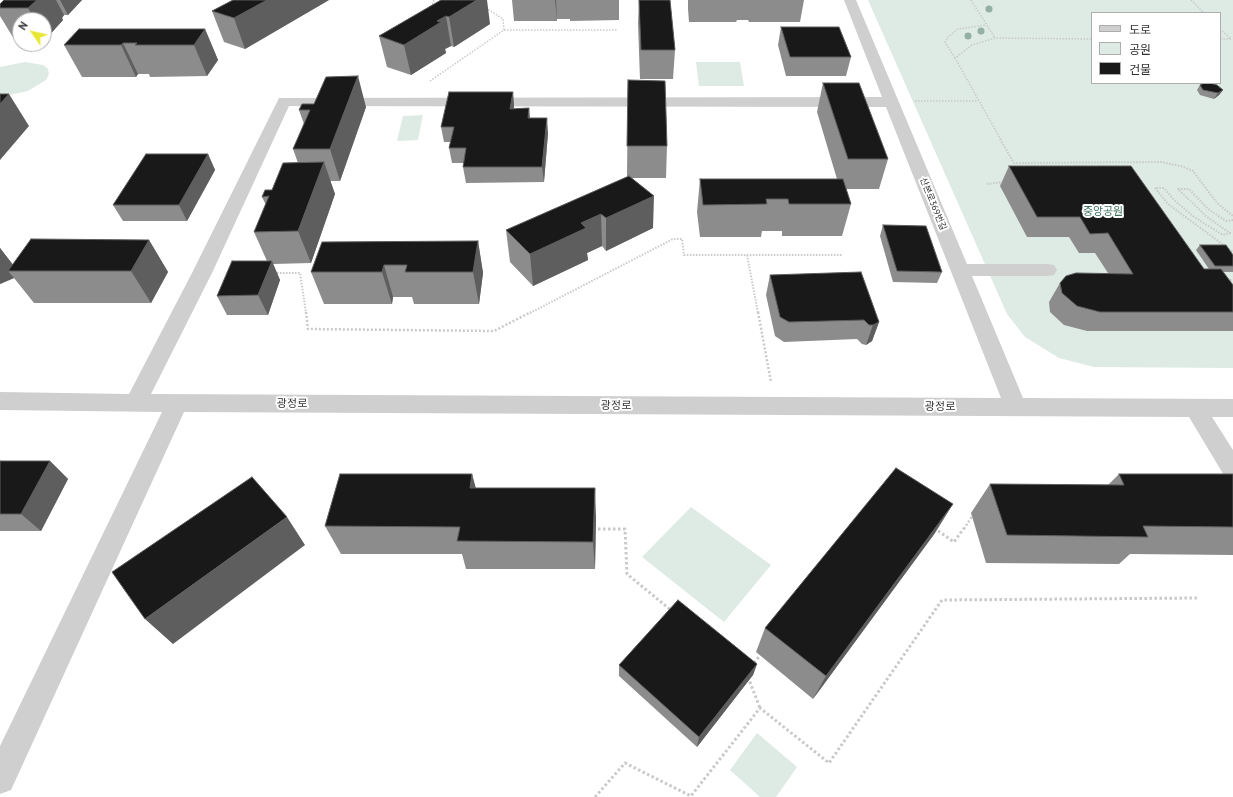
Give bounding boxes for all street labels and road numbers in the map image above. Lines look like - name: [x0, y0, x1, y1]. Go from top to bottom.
- street label: 산본로369번길: [917, 176, 949, 232]
- street label: 광정로: [277, 397, 307, 411]
- street label: 광정로: [601, 399, 631, 413]
- street label: 광정로: [925, 400, 955, 414]

